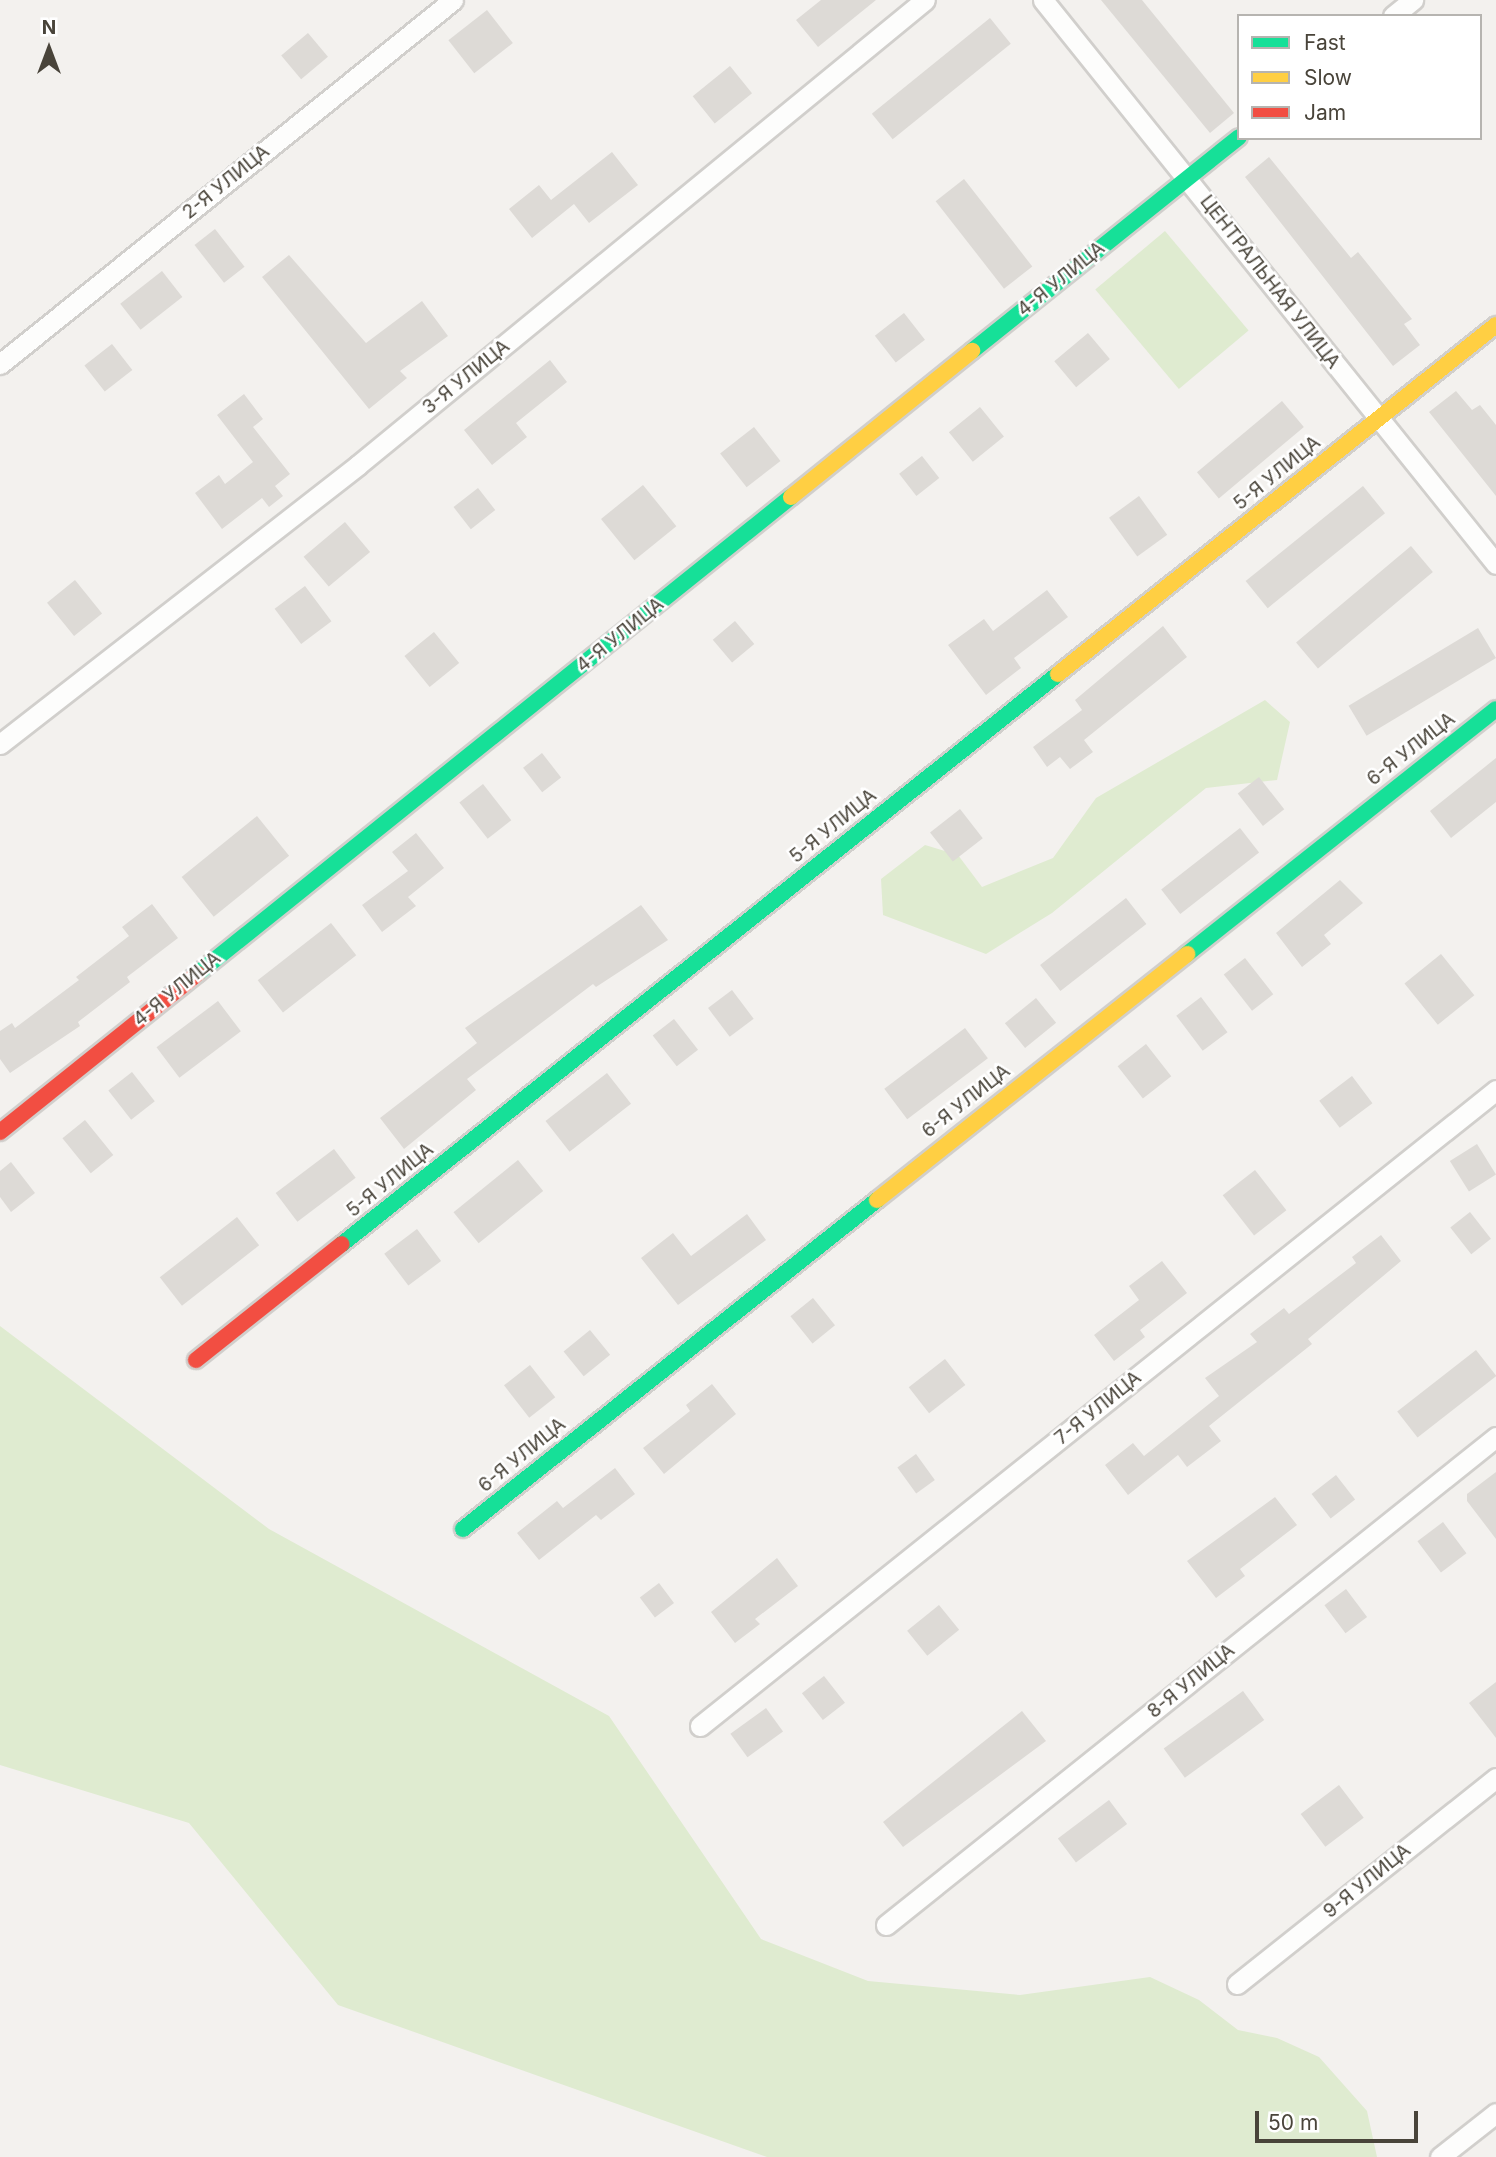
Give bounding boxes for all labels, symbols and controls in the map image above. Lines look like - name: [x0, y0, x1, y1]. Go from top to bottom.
- north arrow: [14, 14, 84, 84]
- legend: [1237, 14, 1482, 140]
- text: N: [42, 16, 56, 39]
- text: Fast: [1304, 30, 1346, 55]
- text: Slow: [1304, 65, 1352, 90]
- text: Jam: [1304, 100, 1346, 125]
- street label: 2-Я УЛИЦА: [178, 140, 274, 224]
- street label: ЦЕНТРАЛЬНАЯ УЛИЦА: [1195, 191, 1345, 373]
- street label: 4-Я УЛИЦА: [1013, 237, 1109, 321]
- street label: 3-Я УЛИЦА: [418, 335, 514, 419]
- street label: 5-Я УЛИЦА: [1229, 431, 1325, 515]
- street label: 4-Я УЛИЦА: [572, 593, 668, 677]
- street label: 6-Я УЛИЦА: [1362, 708, 1460, 790]
- street label: 5-Я УЛИЦА: [785, 784, 881, 868]
- street label: 4-Я УЛИЦА: [129, 947, 225, 1031]
- street label: 6-Я УЛИЦА: [917, 1060, 1015, 1142]
- street label: 5-Я УЛИЦА: [342, 1138, 438, 1222]
- street label: 7-Я УЛИЦА: [1050, 1366, 1146, 1450]
- street label: 6-Я УЛИЦА: [474, 1413, 570, 1497]
- street label: 8-Я УЛИЦА: [1143, 1639, 1239, 1723]
- street label: 9-Я УЛИЦА: [1319, 1839, 1415, 1923]
- scale bar: [1258, 2098, 1421, 2142]
- text: 50 m: [1268, 2110, 1318, 2135]

